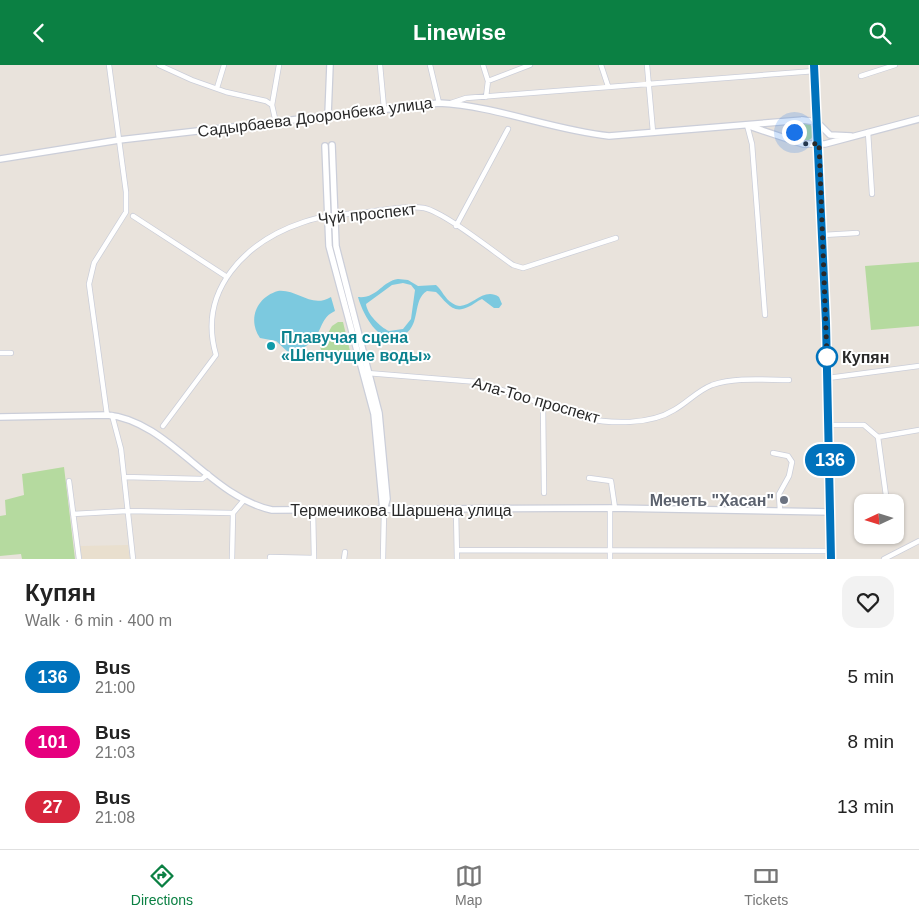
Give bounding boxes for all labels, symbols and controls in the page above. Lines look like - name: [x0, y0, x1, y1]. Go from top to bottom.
- icon: back: [25, 19, 53, 47]
- icon: search: [866, 19, 894, 47]
- text: Linewise: [413, 20, 506, 45]
- street label: Садырбаева Дооронбека улица: [197, 94, 434, 140]
- your location: [782, 120, 807, 145]
- street label: Чүй проспект: [317, 200, 418, 228]
- place label: Плавучая сцена «Шепчущие воды»: [281, 329, 431, 364]
- marker: Плавучая сцена «Шепчущие воды»: [265, 340, 277, 352]
- marker: Купян: [816, 346, 838, 368]
- place label: Купян: [842, 349, 889, 366]
- street label: Ала-Тоо проспект: [470, 374, 602, 426]
- line badge: 136: [801, 444, 859, 476]
- text: 136: [815, 450, 845, 470]
- place label: Мечеть "Хасан": [650, 492, 774, 509]
- marker: Мечеть "Хасан": [778, 494, 790, 506]
- north arrow: [854, 494, 904, 544]
- map controls: [854, 494, 904, 544]
- street label: Термечикова Шаршена улица: [290, 502, 512, 519]
- button: heart: [842, 576, 894, 628]
- text: Купян: [25, 579, 96, 606]
- text: Walk · 6 min · 400 m: [25, 612, 172, 629]
- text: Bus: [95, 657, 131, 678]
- text: 5 min: [848, 666, 894, 687]
- text: 136: [37, 667, 68, 687]
- text: 21:00: [95, 679, 135, 696]
- text: Bus: [95, 722, 131, 743]
- text: 8 min: [848, 731, 894, 752]
- text: 101: [37, 732, 68, 752]
- text: 21:03: [95, 744, 135, 761]
- text: Bus: [95, 787, 131, 808]
- text: 13 min: [837, 796, 894, 817]
- text: 27: [42, 797, 63, 817]
- text: 21:08: [95, 809, 135, 826]
- tab: Directions: [131, 862, 193, 908]
- tab: Map: [455, 862, 483, 908]
- tab: Tickets: [744, 862, 788, 908]

